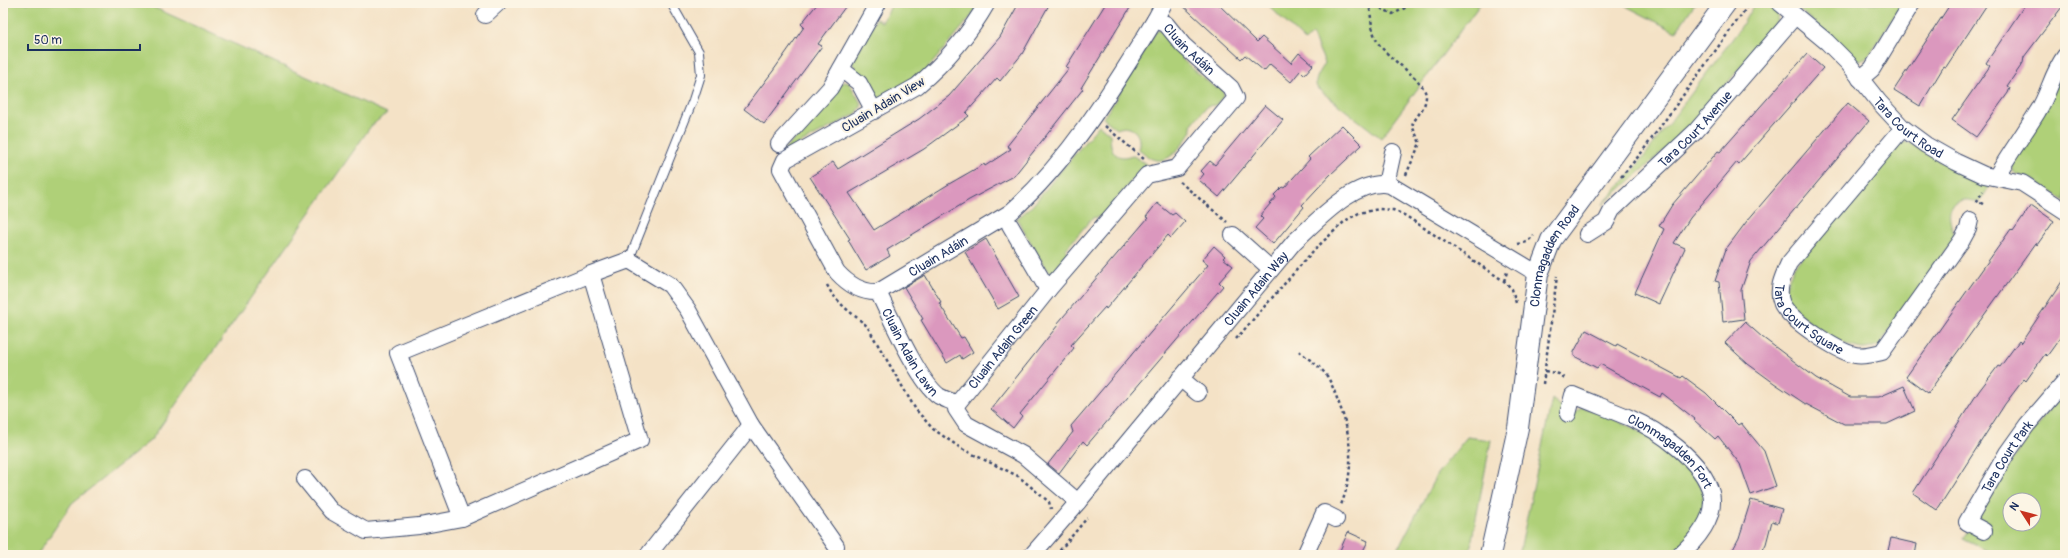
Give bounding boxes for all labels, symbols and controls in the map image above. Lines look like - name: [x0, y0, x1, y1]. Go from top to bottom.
- street label: Cluain Adáin: [1160, 20, 1218, 79]
- scale bar: [28, 26, 140, 52]
- text: 50 m: [34, 33, 62, 48]
- street label: Cluain Adain View: [839, 74, 928, 136]
- street label: Tara Court Avenue: [1655, 87, 1736, 171]
- street label: Tara Court Road: [1869, 94, 1946, 162]
- street label: Clonmagadden Road: [1527, 202, 1583, 308]
- street label: Cluain Adáin: [906, 233, 971, 281]
- street label: Cluain Adain Way: [1221, 248, 1292, 329]
- street label: Tara Court Square: [1771, 283, 1846, 359]
- street label: Cluain Adain Green: [965, 303, 1041, 393]
- street label: Cluain Adain Lawn: [878, 306, 941, 400]
- street label: Clonmagadden Fort: [1625, 411, 1716, 492]
- street label: Tara Court Park: [1979, 417, 2037, 496]
- north arrow: [2002, 492, 2042, 532]
- text: N: [2007, 499, 2022, 513]

